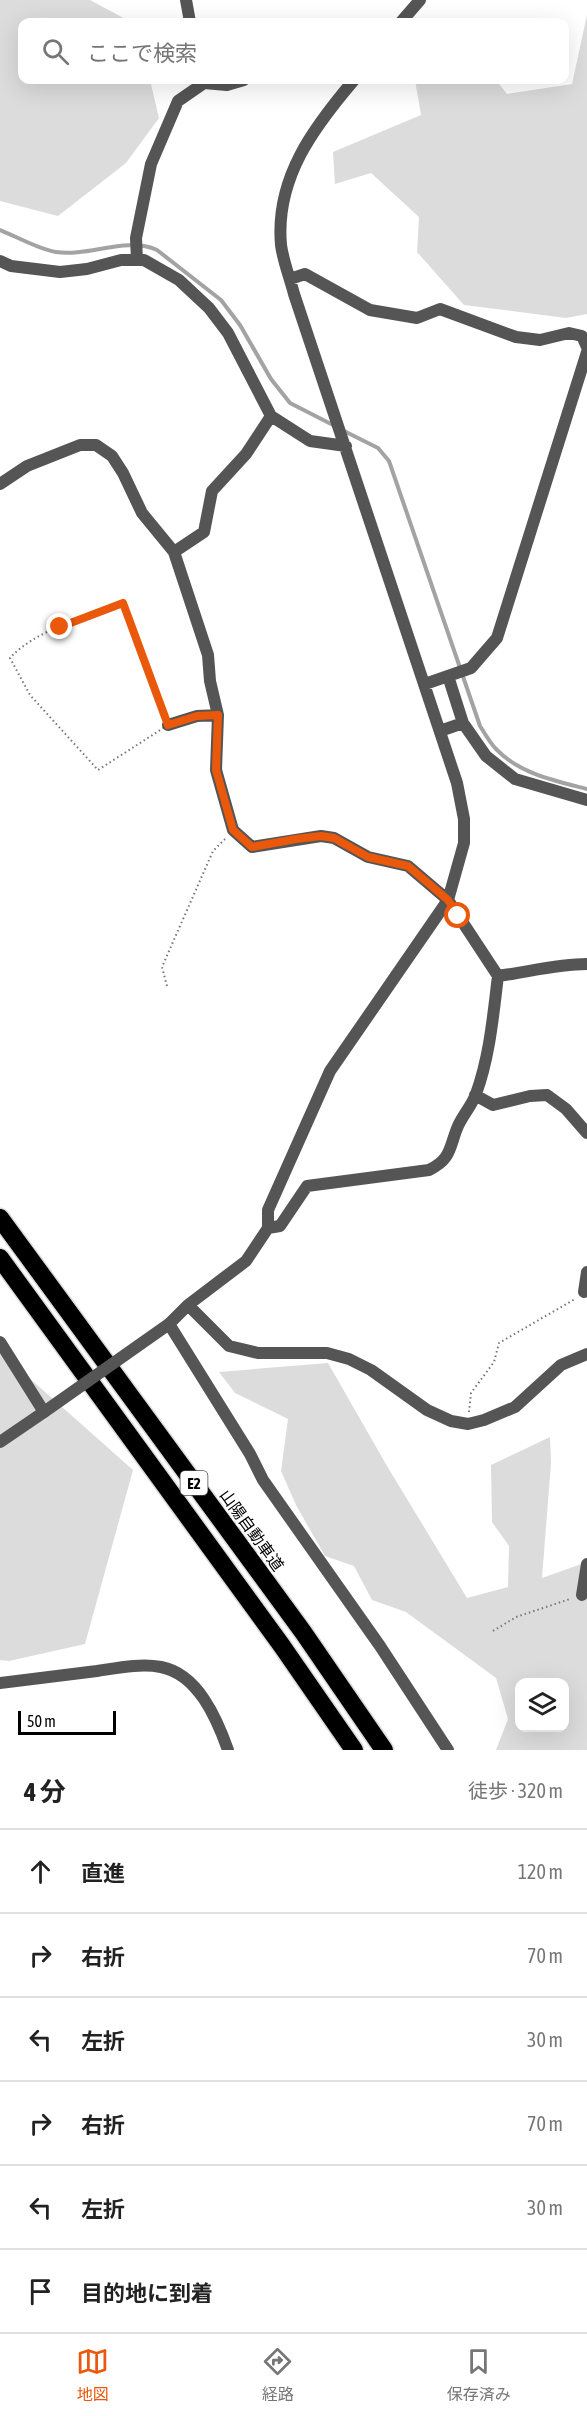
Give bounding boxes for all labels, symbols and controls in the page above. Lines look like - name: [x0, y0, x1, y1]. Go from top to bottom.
- search box: [18, 18, 569, 84]
- icon: search: [39, 35, 72, 68]
- text: ここで検索: [87, 40, 197, 66]
- route end: [46, 613, 72, 639]
- route start: [444, 902, 470, 928]
- road number: E2: [180, 1471, 208, 1495]
- street label: 山陽自動車道: [217, 1486, 287, 1574]
- map controls: [515, 1678, 569, 1732]
- button: layers: [515, 1678, 569, 1732]
- scale bar: [18, 1708, 116, 1736]
- text: 50 m: [27, 1712, 56, 1730]
- text: 4 分: [24, 1777, 66, 1807]
- text: 徒歩 · 320 m: [468, 1779, 563, 1802]
- icon: ahead: [24, 1855, 57, 1888]
- text: 直進: [81, 1860, 125, 1886]
- text: 120 m: [518, 1860, 563, 1883]
- icon: right: [24, 1939, 57, 1972]
- text: 右折: [81, 1944, 125, 1970]
- text: 70 m: [527, 1944, 563, 1967]
- icon: left: [24, 2023, 57, 2056]
- text: 左折: [81, 2028, 125, 2054]
- text: 30 m: [527, 2028, 563, 2051]
- icon: right: [24, 2107, 57, 2140]
- text: 右折: [81, 2112, 125, 2138]
- text: 70 m: [527, 2112, 563, 2135]
- icon: left: [24, 2191, 57, 2224]
- text: 左折: [81, 2196, 125, 2222]
- text: 30 m: [527, 2196, 563, 2219]
- icon: arrive: [24, 2275, 57, 2308]
- text: 目的地に到着: [81, 2280, 213, 2306]
- tab: 地図: [76, 2345, 109, 2405]
- tab: 経路: [261, 2345, 294, 2405]
- tab: 保存済み: [447, 2345, 511, 2405]

